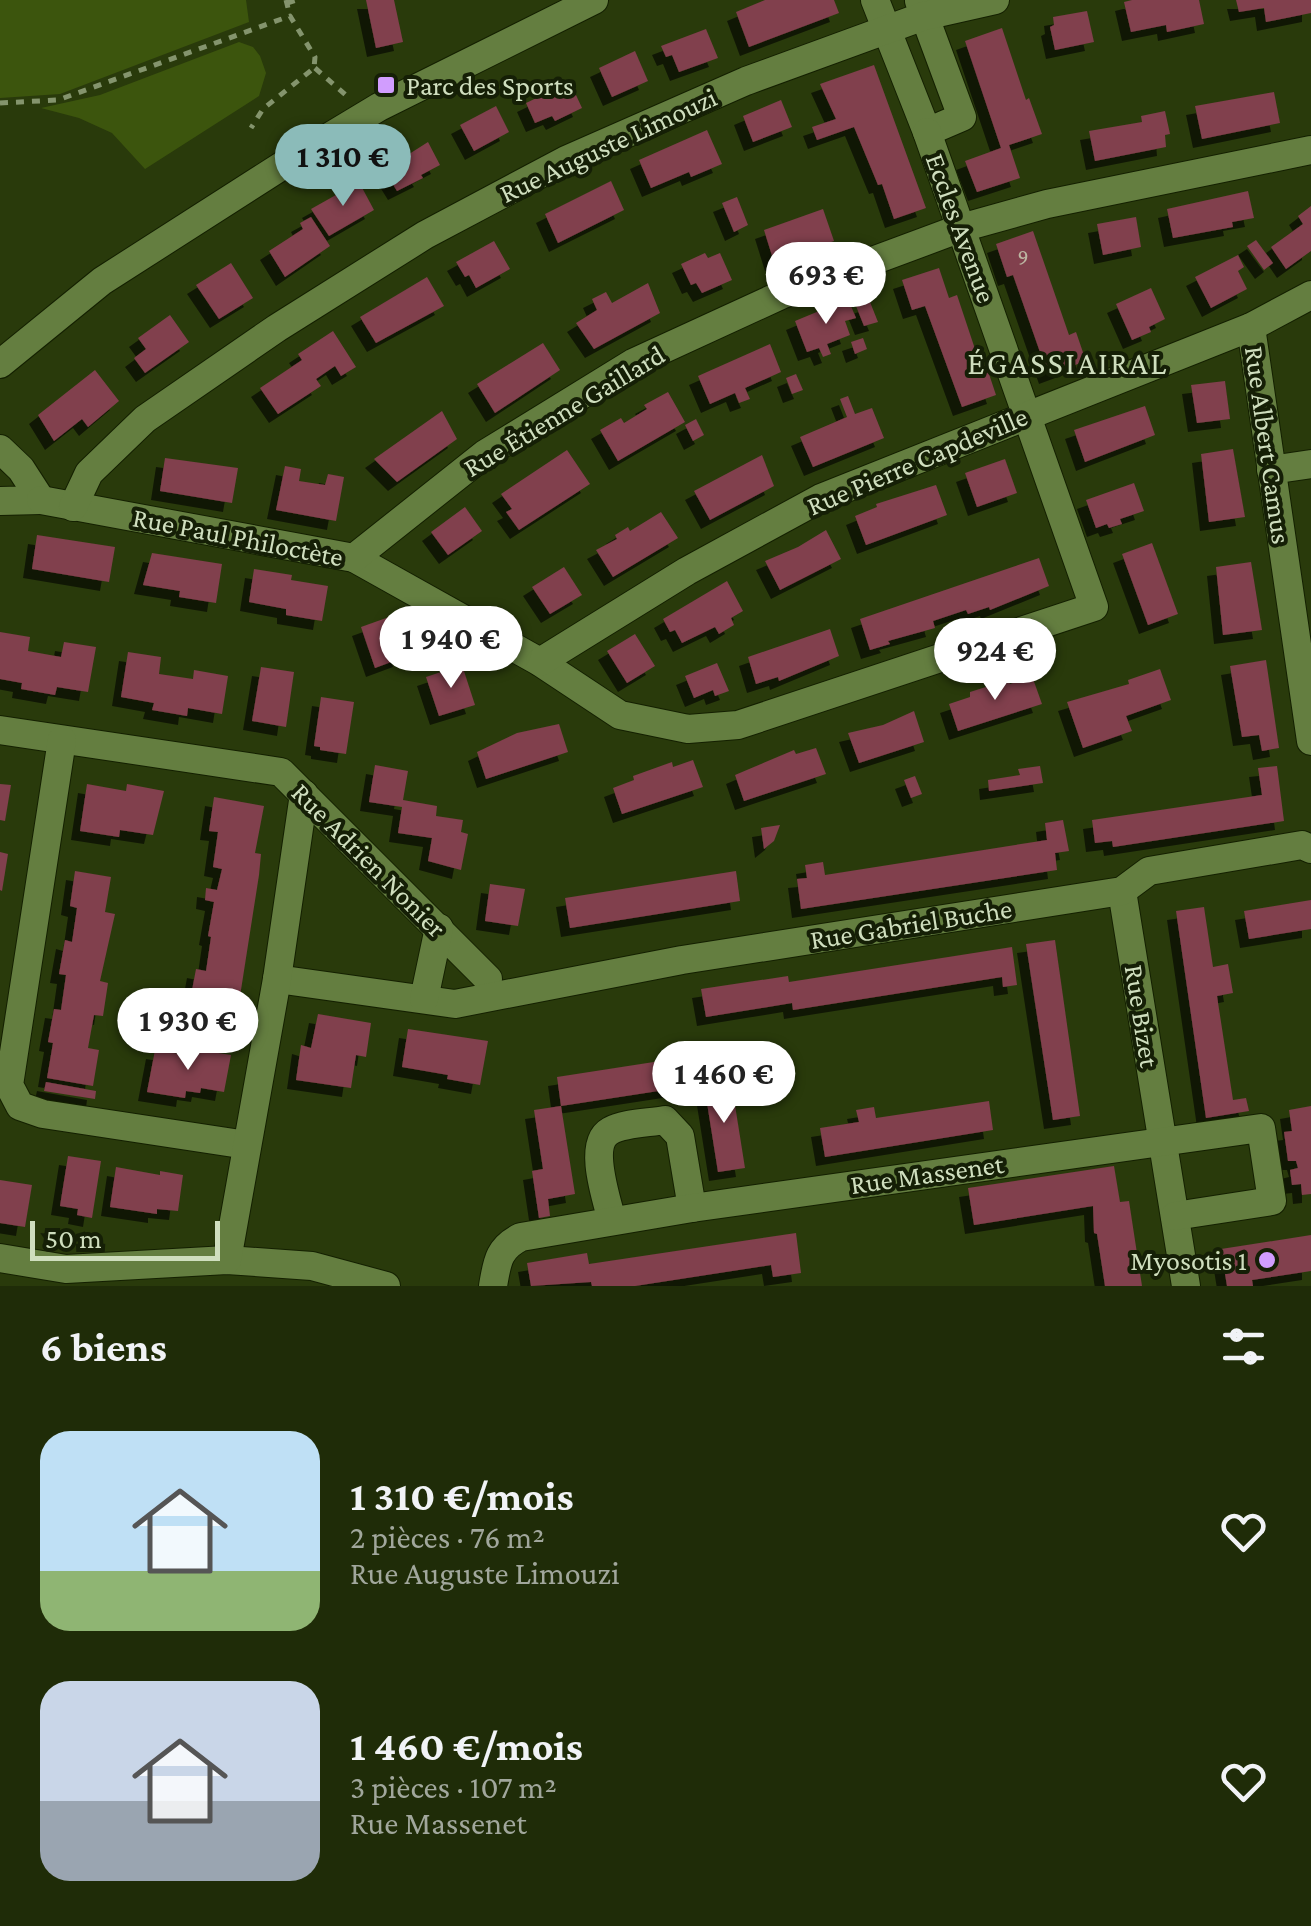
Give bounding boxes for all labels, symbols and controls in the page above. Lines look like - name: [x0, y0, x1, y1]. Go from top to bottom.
- place label: Parc des Sports: [406, 70, 574, 101]
- marker: Parc des Sports: [375, 74, 397, 96]
- street label: Rue Auguste Limouzi: [495, 81, 721, 209]
- pin: 1 310 €: [251, 124, 435, 209]
- text: 1 310 €: [297, 138, 389, 174]
- street label: Eccles Avenue: [920, 149, 1002, 307]
- pin: 693 €: [756, 242, 896, 327]
- house number: 9: [1017, 245, 1029, 270]
- text: 693 €: [788, 256, 864, 292]
- street label: Rue Étienne Gaillard: [458, 339, 670, 483]
- street label: Rue Albert Camus: [1239, 344, 1297, 546]
- district label: ÉGASSIAIRAL: [967, 345, 1169, 381]
- street label: Rue Pierre Capdeville: [802, 401, 1032, 521]
- street label: Rue Paul Philoctète: [130, 501, 346, 573]
- pin: 1 940 €: [359, 606, 543, 691]
- pin: 924 €: [925, 618, 1065, 703]
- text: 1 940 €: [402, 620, 500, 656]
- text: 924 €: [956, 632, 1034, 668]
- street label: Rue Adrien Nonier: [286, 777, 452, 943]
- street label: Rue Gabriel Buche: [808, 893, 1014, 955]
- street label: Rue Bizet: [1119, 962, 1166, 1070]
- pin: 1 930 €: [96, 988, 280, 1073]
- text: 1 930 €: [139, 1002, 237, 1038]
- pin: 1 460 €: [632, 1041, 816, 1126]
- text: 1 460 €: [674, 1055, 774, 1091]
- street label: Rue Massenet: [848, 1148, 1006, 1200]
- scale bar: [30, 1216, 220, 1260]
- text: 50 m: [45, 1223, 102, 1254]
- place label: Myosotis 1: [1130, 1245, 1247, 1276]
- marker: Myosotis 1: [1256, 1249, 1278, 1271]
- icon: filters: [1216, 1319, 1271, 1374]
- text: 6 biens: [40, 1323, 167, 1370]
- icon: home: [120, 1471, 240, 1591]
- text: 1 310 €/mois: [350, 1472, 574, 1519]
- icon: heart: [1216, 1504, 1271, 1559]
- text: 2 pièces · 76 m²: [350, 1519, 545, 1555]
- text: Rue Auguste Limouzi: [350, 1555, 620, 1591]
- icon: home: [120, 1721, 240, 1841]
- text: 1 460 €/mois: [350, 1722, 583, 1769]
- icon: heart: [1216, 1754, 1271, 1809]
- text: 3 pièces · 107 m²: [350, 1769, 557, 1805]
- text: Rue Massenet: [350, 1805, 527, 1841]

